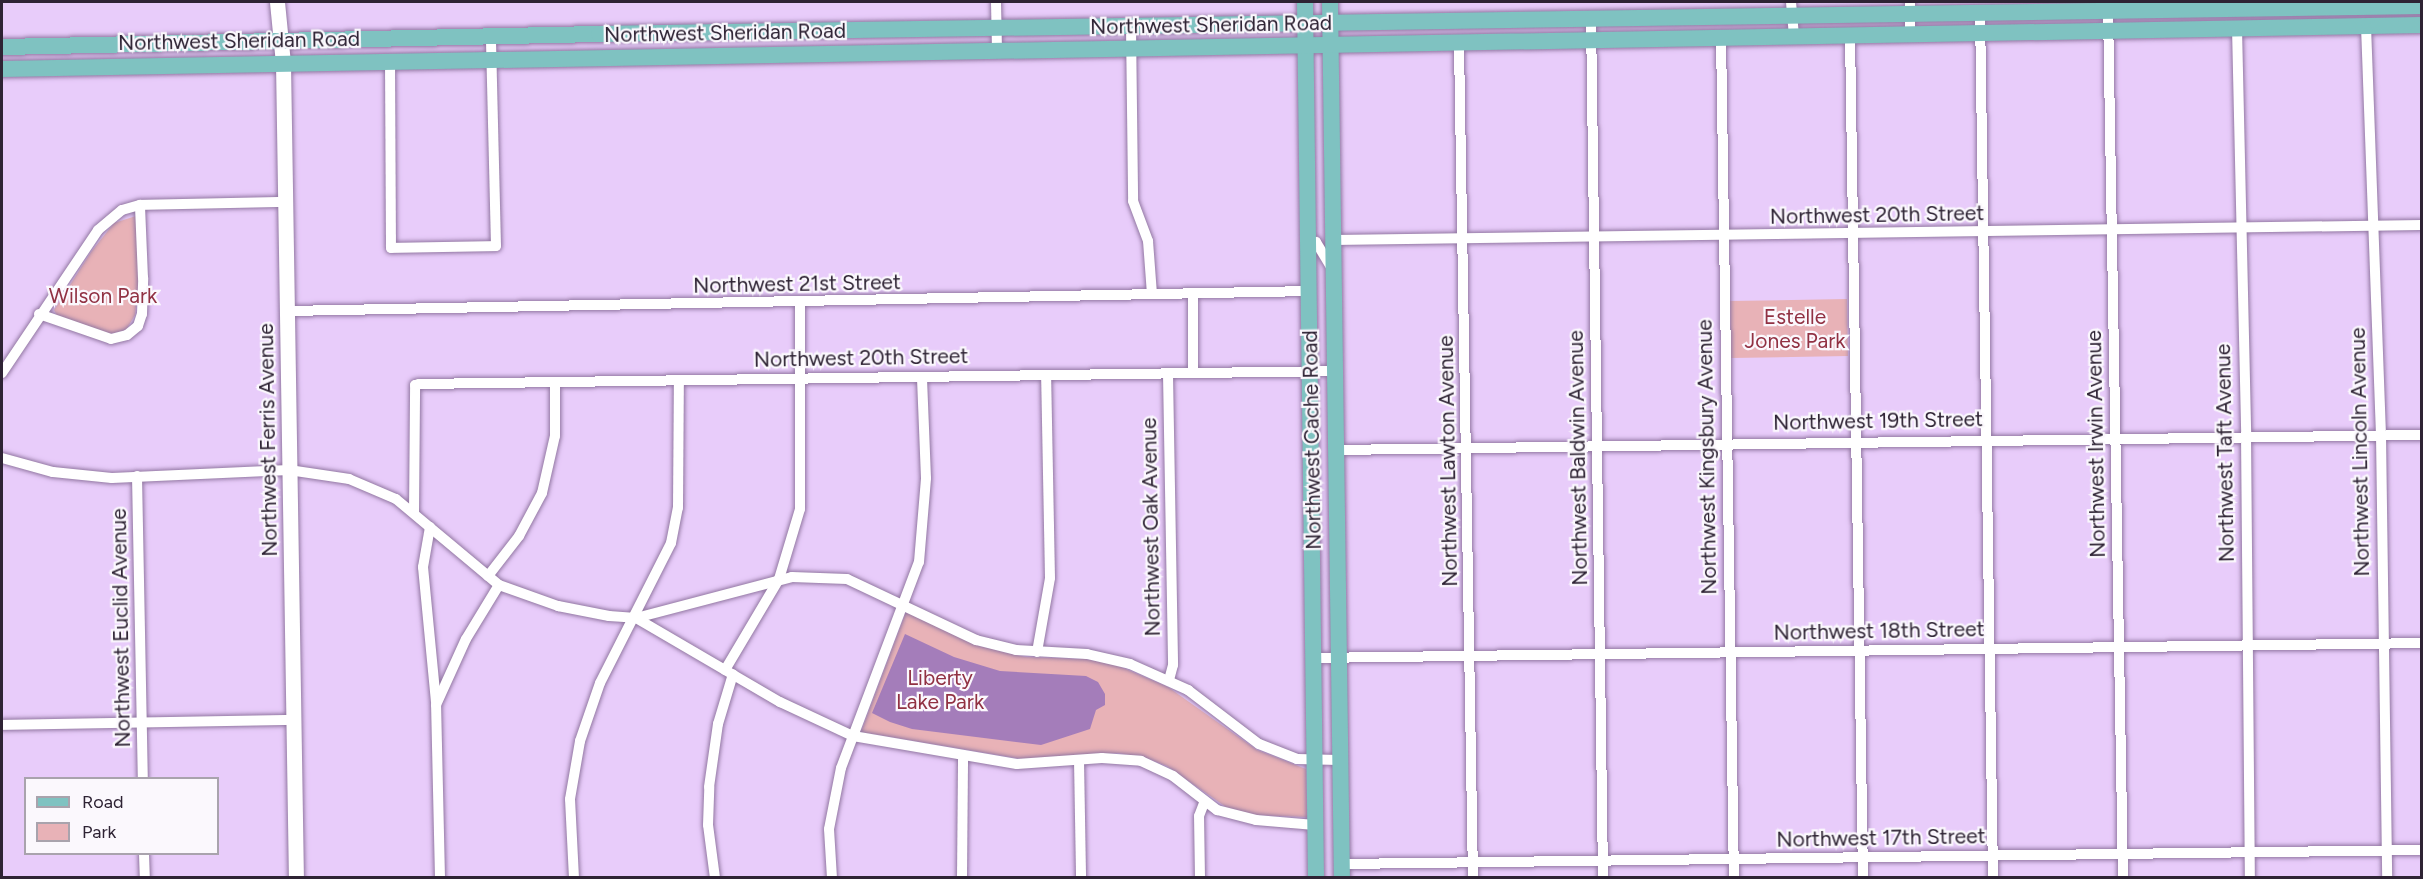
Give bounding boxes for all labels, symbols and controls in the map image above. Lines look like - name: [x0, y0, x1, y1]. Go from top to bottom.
- street label: Northwest Sheridan Road: [1090, 10, 1332, 40]
- street label: Northwest Sheridan Road: [604, 18, 846, 48]
- street label: Northwest Sheridan Road: [118, 26, 360, 56]
- street label: Northwest 20th Street: [1770, 201, 1984, 229]
- street label: Northwest 21st Street: [693, 270, 901, 298]
- park label: Wilson Park: [49, 283, 157, 309]
- park label: Estelle Jones Park: [1744, 304, 1846, 354]
- street label: Northwest Kingsbury Avenue: [1692, 319, 1722, 595]
- street label: Northwest Ferris Avenue: [253, 323, 283, 557]
- street label: Northwest Lincoln Avenue: [2345, 327, 2375, 577]
- street label: Northwest Cache Road: [1297, 330, 1327, 550]
- street label: Northwest Baldwin Avenue: [1563, 330, 1593, 586]
- street label: Northwest Irwin Avenue: [2081, 330, 2111, 558]
- street label: Northwest Lawton Avenue: [1433, 335, 1463, 587]
- street label: Northwest 20th Street: [754, 344, 968, 372]
- street label: Northwest Taft Avenue: [2210, 344, 2240, 562]
- street label: Northwest 19th Street: [1773, 407, 1983, 435]
- street label: Northwest Oak Avenue: [1136, 417, 1166, 637]
- street label: Northwest Euclid Avenue: [106, 508, 136, 748]
- street label: Northwest 18th Street: [1773, 617, 1985, 645]
- park label: Liberty Lake Park: [896, 665, 984, 715]
- legend: [24, 777, 219, 855]
- text: Road: [82, 791, 123, 813]
- text: Park: [82, 821, 116, 843]
- street label: Northwest 17th Street: [1776, 824, 1986, 852]

